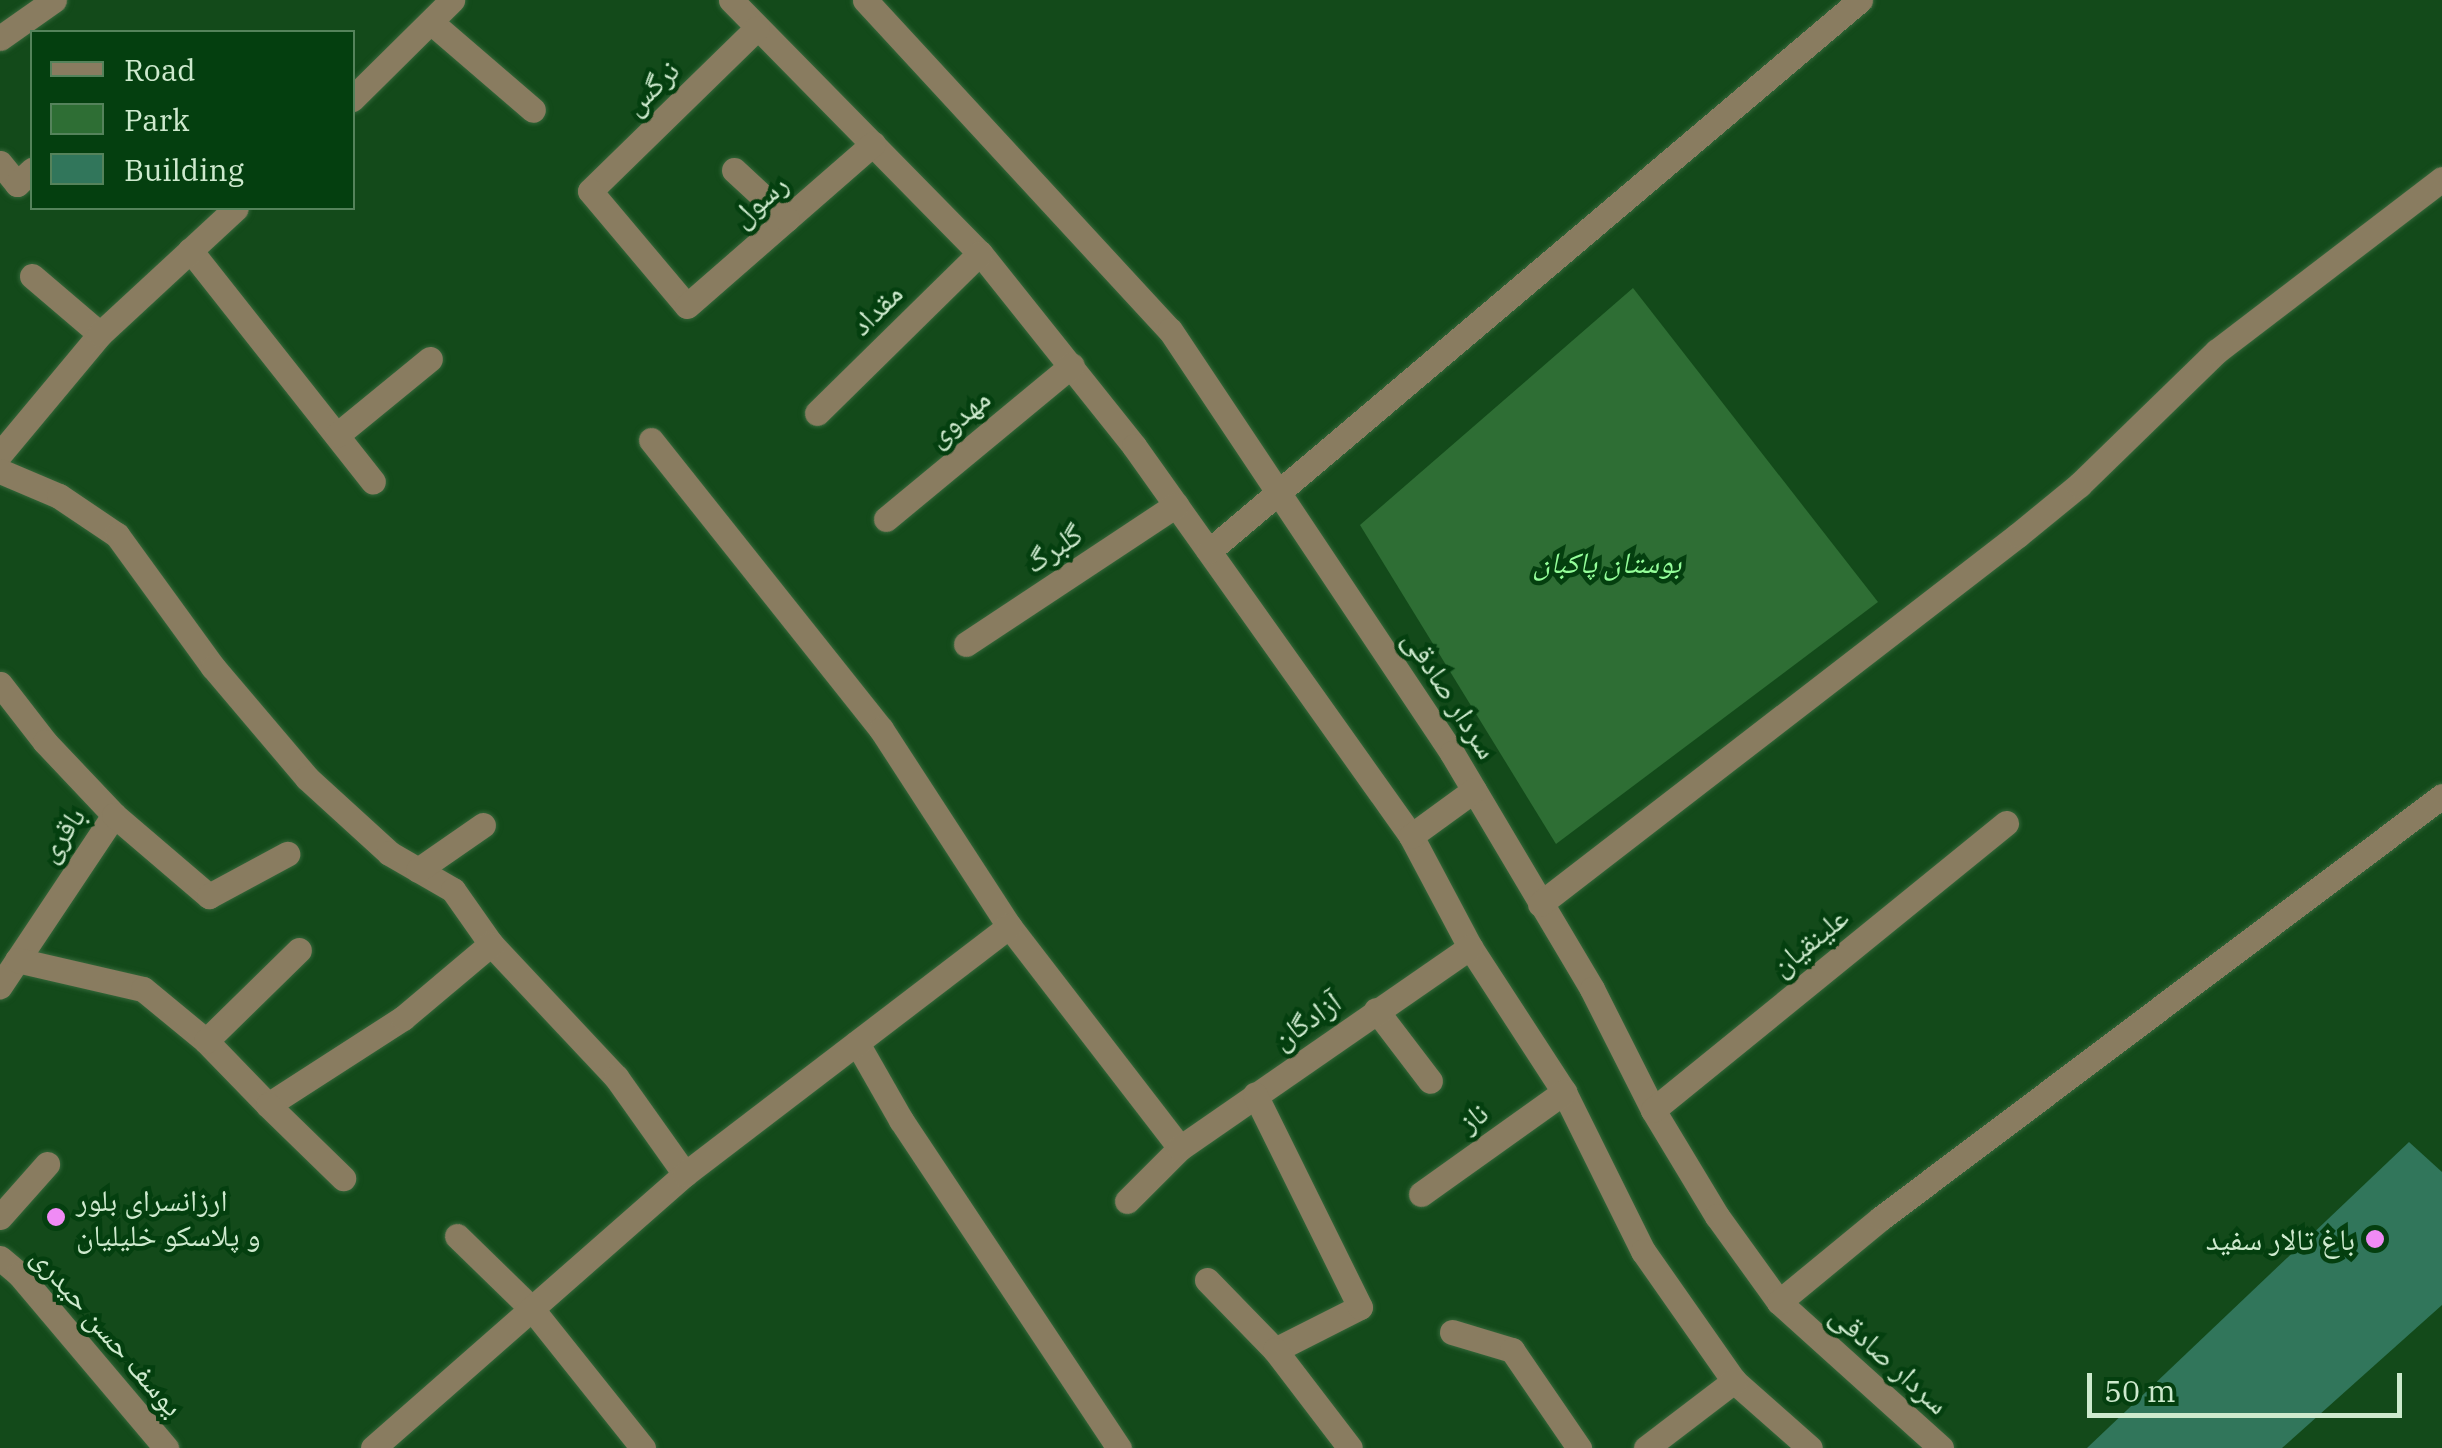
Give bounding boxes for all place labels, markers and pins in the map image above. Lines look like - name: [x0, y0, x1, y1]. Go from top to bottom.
- place label: ارزانسرای بلور و پلاسکو خلیلیان: [76, 1182, 261, 1252]
- marker: ارزانسرای بلور و پلاسکو خلیلیان: [45, 1206, 67, 1228]
- place label: باغ تالار سفید: [2206, 1221, 2355, 1257]
- marker: باغ تالار سفید: [2364, 1228, 2386, 1250]

